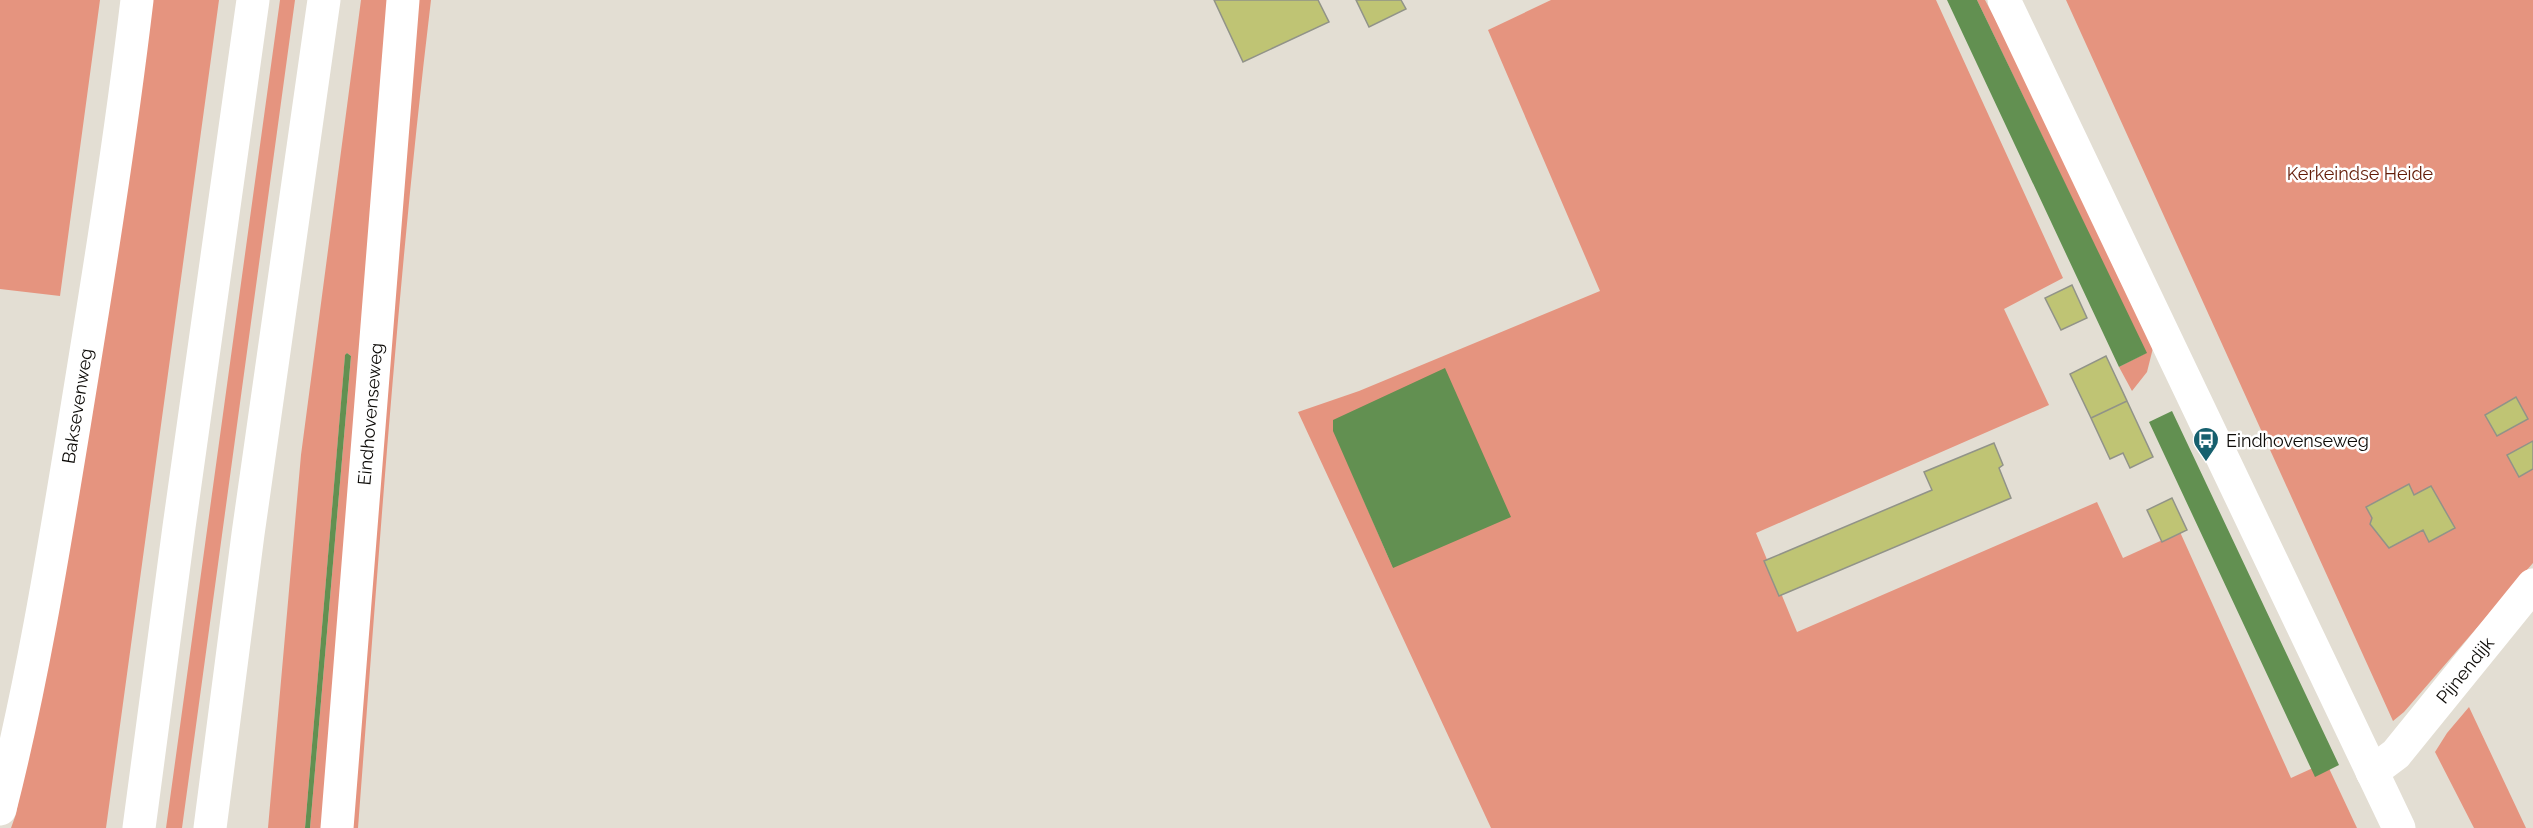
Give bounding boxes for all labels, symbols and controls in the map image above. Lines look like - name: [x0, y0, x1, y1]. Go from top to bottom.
- park label: Kerkeindse Heide: [2287, 163, 2434, 184]
- street label: Eindhovenseweg: [353, 342, 387, 486]
- street label: Baksevenweg: [58, 347, 96, 465]
- bus stop icon: Eindhovenseweg: [2191, 425, 2221, 463]
- place label: Eindhovenseweg: [2226, 430, 2369, 451]
- street label: Pijnendijk: [2432, 632, 2498, 707]

